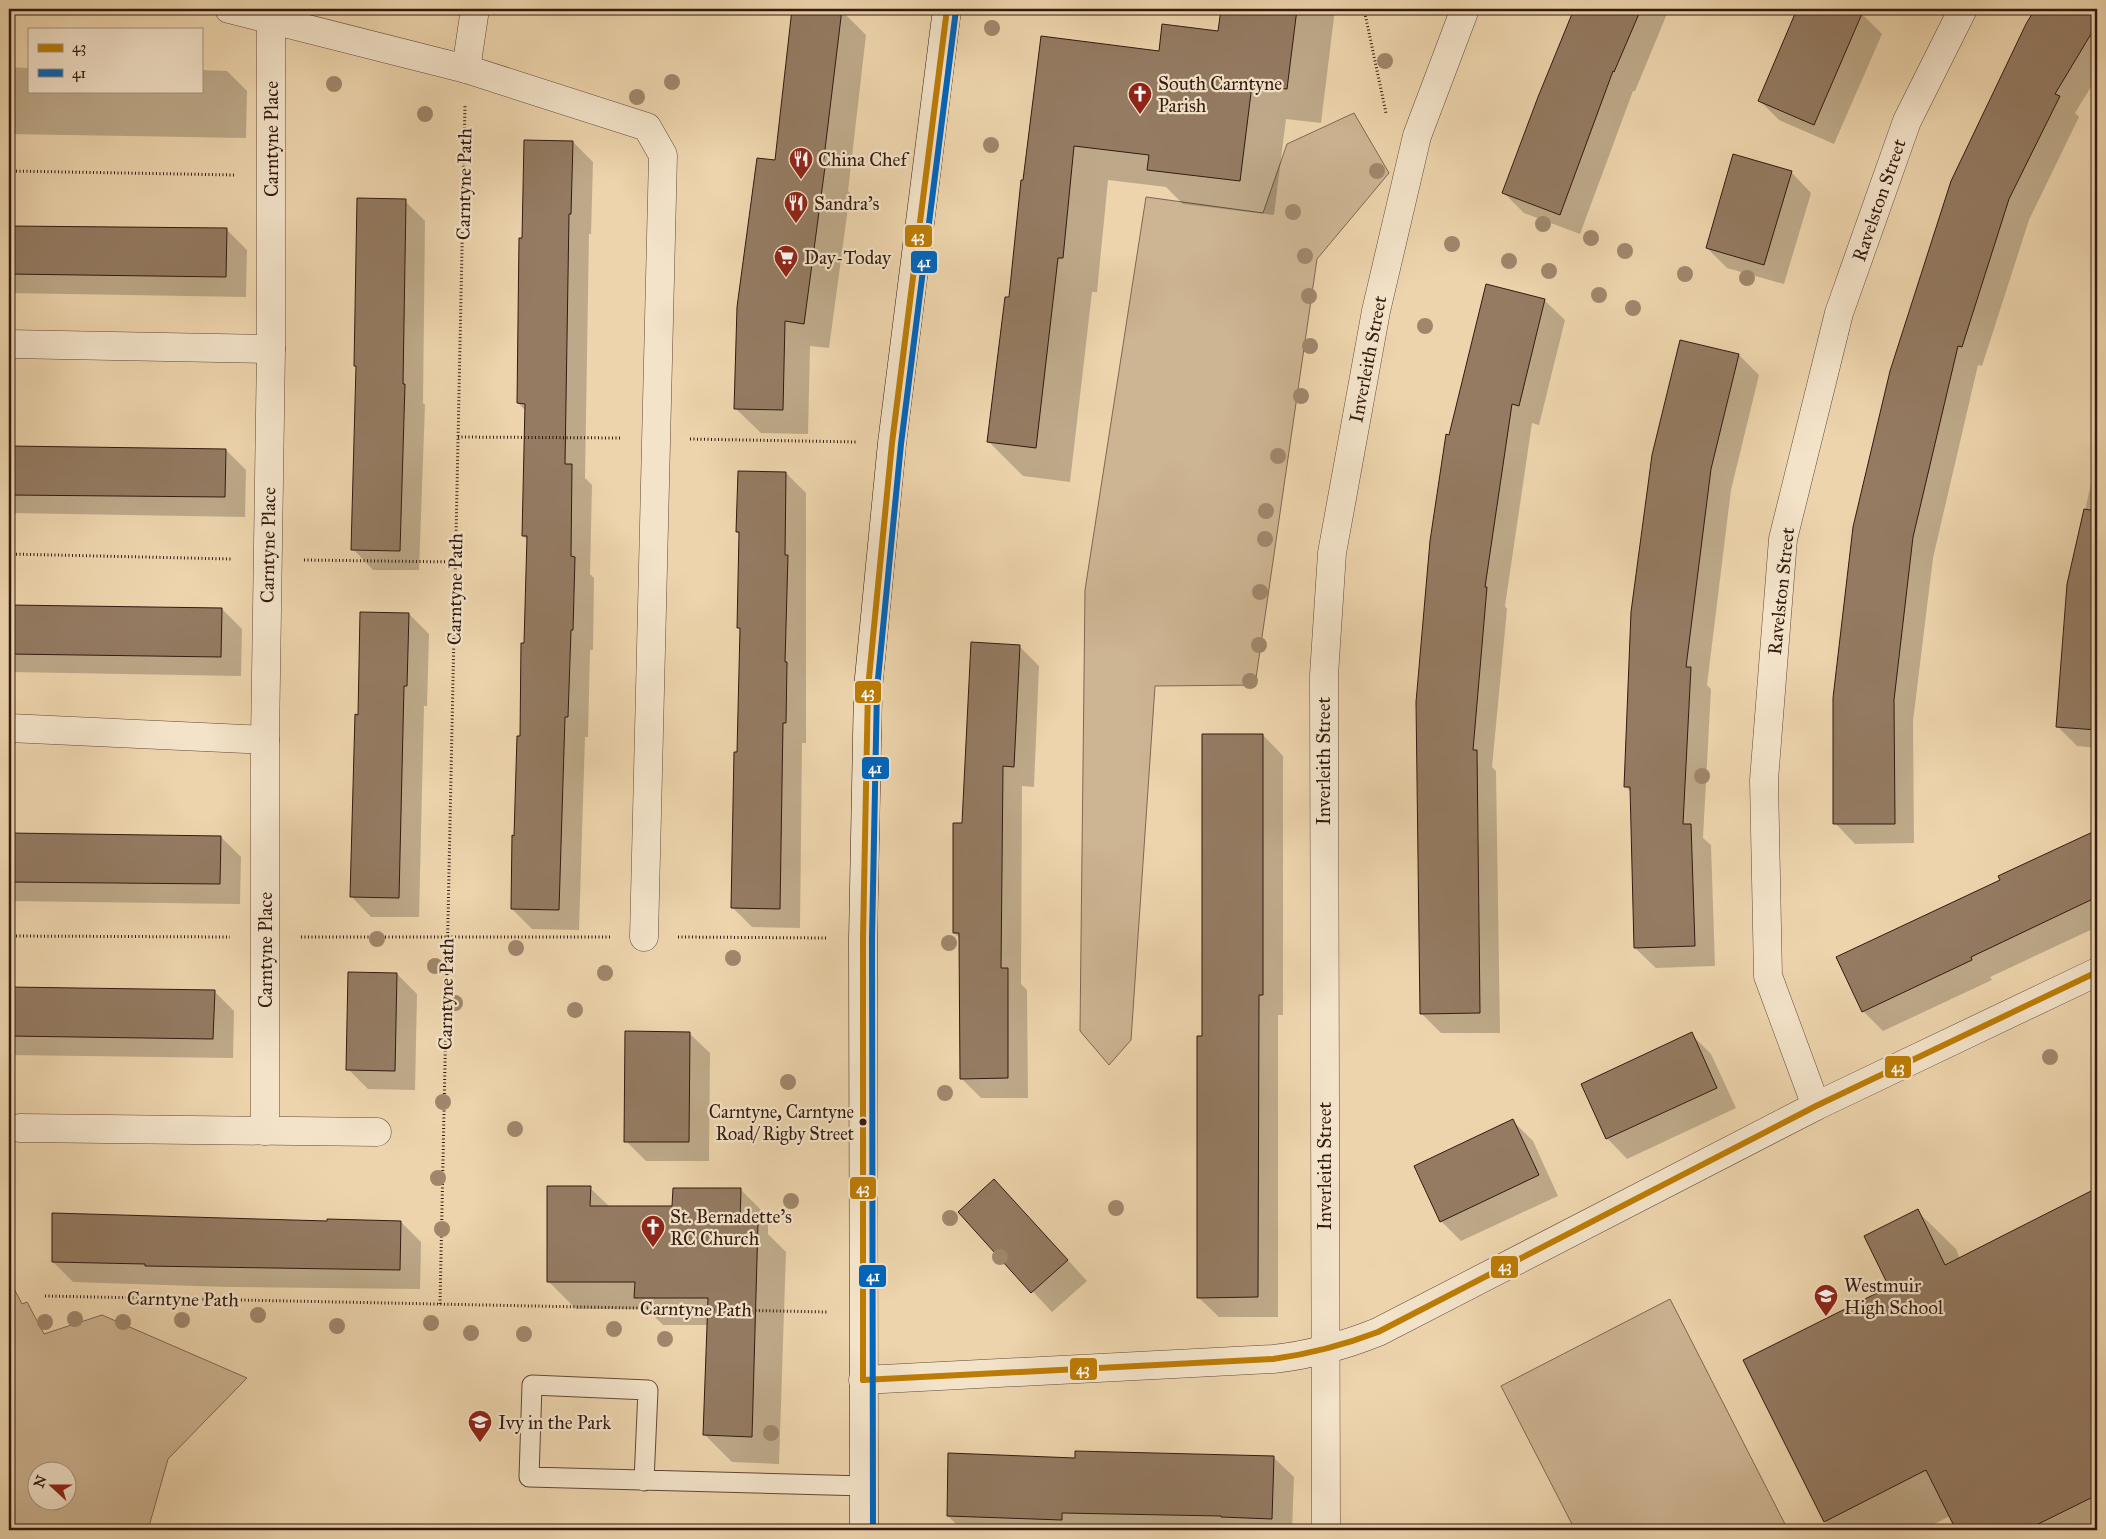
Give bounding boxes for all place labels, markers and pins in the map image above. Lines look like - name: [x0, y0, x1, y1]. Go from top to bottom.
- place label: South Carntyne Parish: [1158, 72, 1282, 117]
- church icon: South Carntyne Parish: [1127, 81, 1153, 115]
- restaurant icon: China Chef: [788, 146, 814, 180]
- place label: China Chef: [818, 148, 909, 171]
- restaurant icon: Sandra's: [783, 190, 809, 224]
- place label: Sandra's: [814, 192, 880, 215]
- supermarket icon: Day-Today: [773, 244, 799, 278]
- place label: Day-Today: [804, 246, 892, 269]
- place label: Carntyne, Carntyne Road/ Rigby Street: [709, 1101, 855, 1146]
- marker: Carntyne, Carntyne Road/ Rigby Street: [858, 1117, 868, 1127]
- place label: St. Bernadette's RC Church: [670, 1205, 792, 1250]
- church icon: St. Bernadette's RC Church: [640, 1214, 666, 1248]
- place label: Westmuir High School: [1844, 1274, 1944, 1320]
- school or university icon: Westmuir High School: [1813, 1283, 1839, 1317]
- school or university icon: Ivy in the Park: [467, 1409, 493, 1443]
- place label: Ivy in the Park: [498, 1411, 611, 1434]

